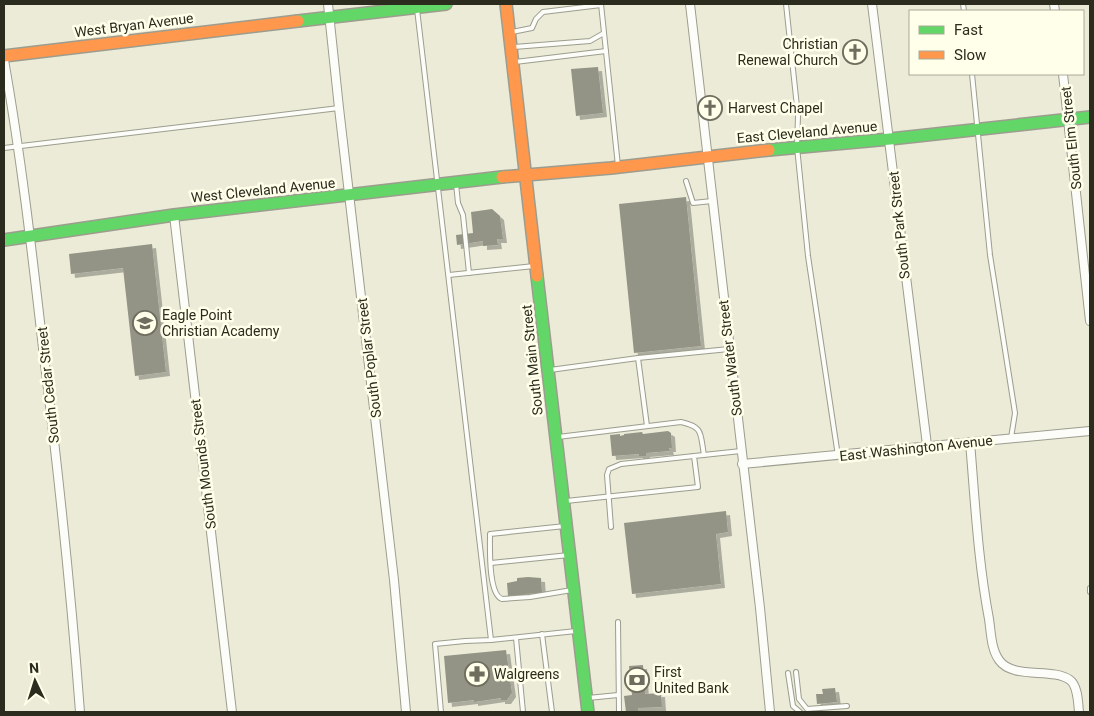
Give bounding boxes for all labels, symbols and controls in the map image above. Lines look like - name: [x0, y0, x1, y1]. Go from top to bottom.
- street label: West Bryan Avenue: [74, 10, 194, 40]
- legend: [909, 10, 1084, 75]
- text: Fast: [954, 21, 983, 39]
- place label: Christian Renewal Church: [738, 36, 838, 68]
- church icon: Christian Renewal Church: [842, 39, 868, 65]
- text: Slow: [954, 46, 986, 64]
- street label: South Elm Street: [1058, 85, 1084, 190]
- church icon: Harvest Chapel: [697, 95, 723, 121]
- place label: Harvest Chapel: [728, 100, 823, 116]
- street label: East Cleveland Avenue: [736, 118, 878, 146]
- street label: South Park Street: [885, 170, 913, 280]
- street label: West Cleveland Avenue: [190, 174, 336, 206]
- street label: South Poplar Street: [354, 297, 384, 419]
- street label: South Water Street: [715, 299, 745, 417]
- street label: South Main Street: [518, 303, 546, 416]
- place label: Eagle Point Christian Academy: [162, 307, 280, 339]
- school or university icon: Eagle Point Christian Academy: [132, 310, 158, 336]
- street label: South Cedar Street: [34, 326, 62, 444]
- street label: South Mounds Street: [187, 398, 219, 530]
- street label: East Washington Avenue: [839, 432, 993, 464]
- north arrow: [10, 656, 60, 706]
- text: N: [29, 660, 40, 676]
- pharmacy icon: Walgreens: [464, 661, 490, 687]
- place label: First United Bank: [654, 664, 730, 696]
- place label: Walgreens: [494, 666, 560, 682]
- bank icon: First United Bank: [624, 667, 650, 693]

